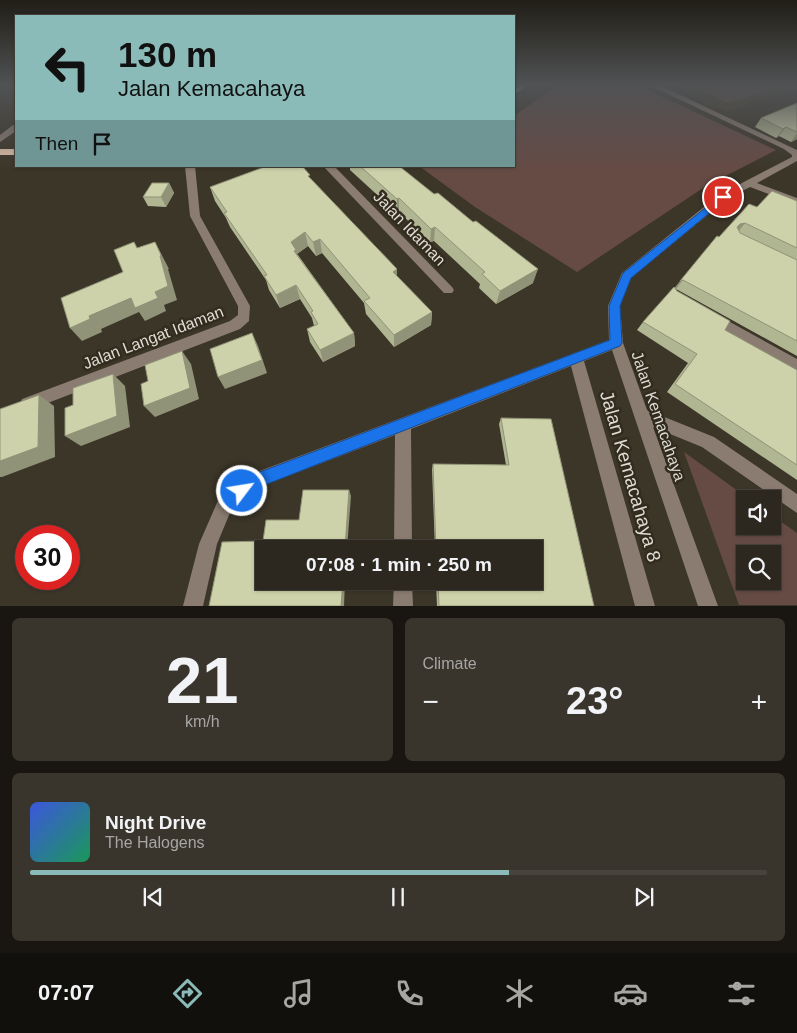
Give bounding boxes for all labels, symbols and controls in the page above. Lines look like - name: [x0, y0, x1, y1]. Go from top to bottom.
- icon: left: [35, 35, 100, 100]
- text: 130 m: [118, 35, 217, 74]
- text: Jalan Kemacahaya: [118, 76, 305, 101]
- icon: arrive: [88, 130, 116, 158]
- text: Then: [35, 133, 78, 154]
- pin: [702, 176, 744, 218]
- icon: arrive: [709, 183, 737, 211]
- street label: Jalan Idaman: [370, 188, 449, 269]
- street label: Jalan Langat Idaman: [80, 303, 226, 372]
- street label: Jalan Kemacahaya: [628, 349, 689, 483]
- street label: Jalan Kemacahaya 8: [596, 388, 665, 564]
- position arrow: [215, 464, 267, 516]
- map controls: [736, 490, 781, 590]
- button: sound: [736, 490, 781, 535]
- speed limit sign: 30: [15, 525, 80, 590]
- button: search: [736, 545, 781, 590]
- text: 07:08 · 1 min · 250 m: [306, 554, 492, 575]
- text: 21: [166, 644, 238, 717]
- text: Climate: [423, 655, 477, 672]
- text: 23°: [566, 680, 623, 722]
- text: −: [423, 686, 439, 717]
- text: +: [751, 686, 767, 717]
- text: km/h: [185, 713, 220, 730]
- text: Night Drive: [105, 812, 206, 833]
- text: The Halogens: [105, 834, 205, 851]
- icon: previous: [139, 883, 167, 911]
- icon: pause: [384, 883, 412, 911]
- icon: next: [630, 883, 658, 911]
- icon: directions: [170, 976, 205, 1011]
- icon: music: [281, 976, 316, 1011]
- icon: phone: [392, 976, 427, 1011]
- icon: climate: [502, 976, 537, 1011]
- icon: car: [613, 976, 648, 1011]
- icon: filters: [724, 976, 759, 1011]
- text: 07:07: [38, 980, 94, 1005]

